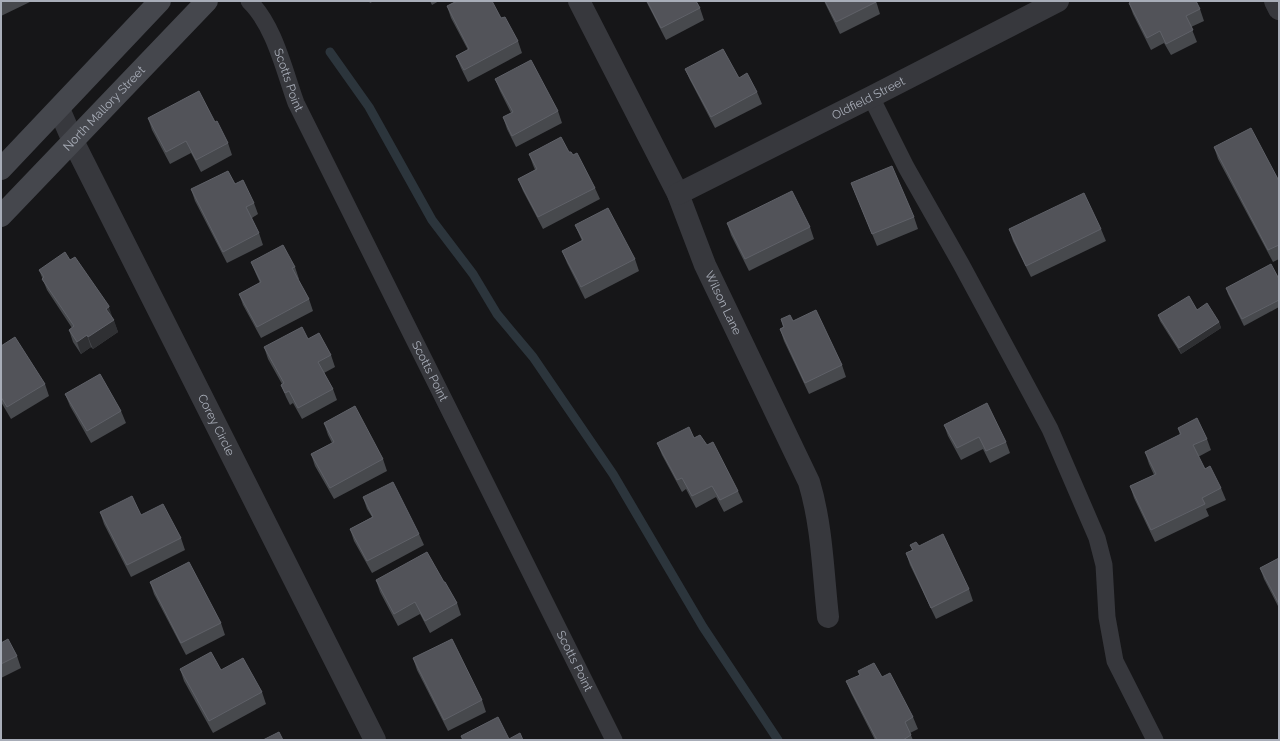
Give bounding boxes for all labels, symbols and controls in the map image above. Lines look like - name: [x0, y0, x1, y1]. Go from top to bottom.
- street label: Scotts Point: [271, 46, 306, 114]
- street label: North Mallory Street: [60, 63, 148, 154]
- street label: Oldfield Street: [829, 74, 907, 123]
- street label: Wilson Lane: [702, 269, 744, 337]
- street label: Scotts Point: [409, 339, 451, 404]
- street label: Corey Circle: [195, 392, 238, 458]
- street label: Scotts Point: [554, 628, 596, 694]

